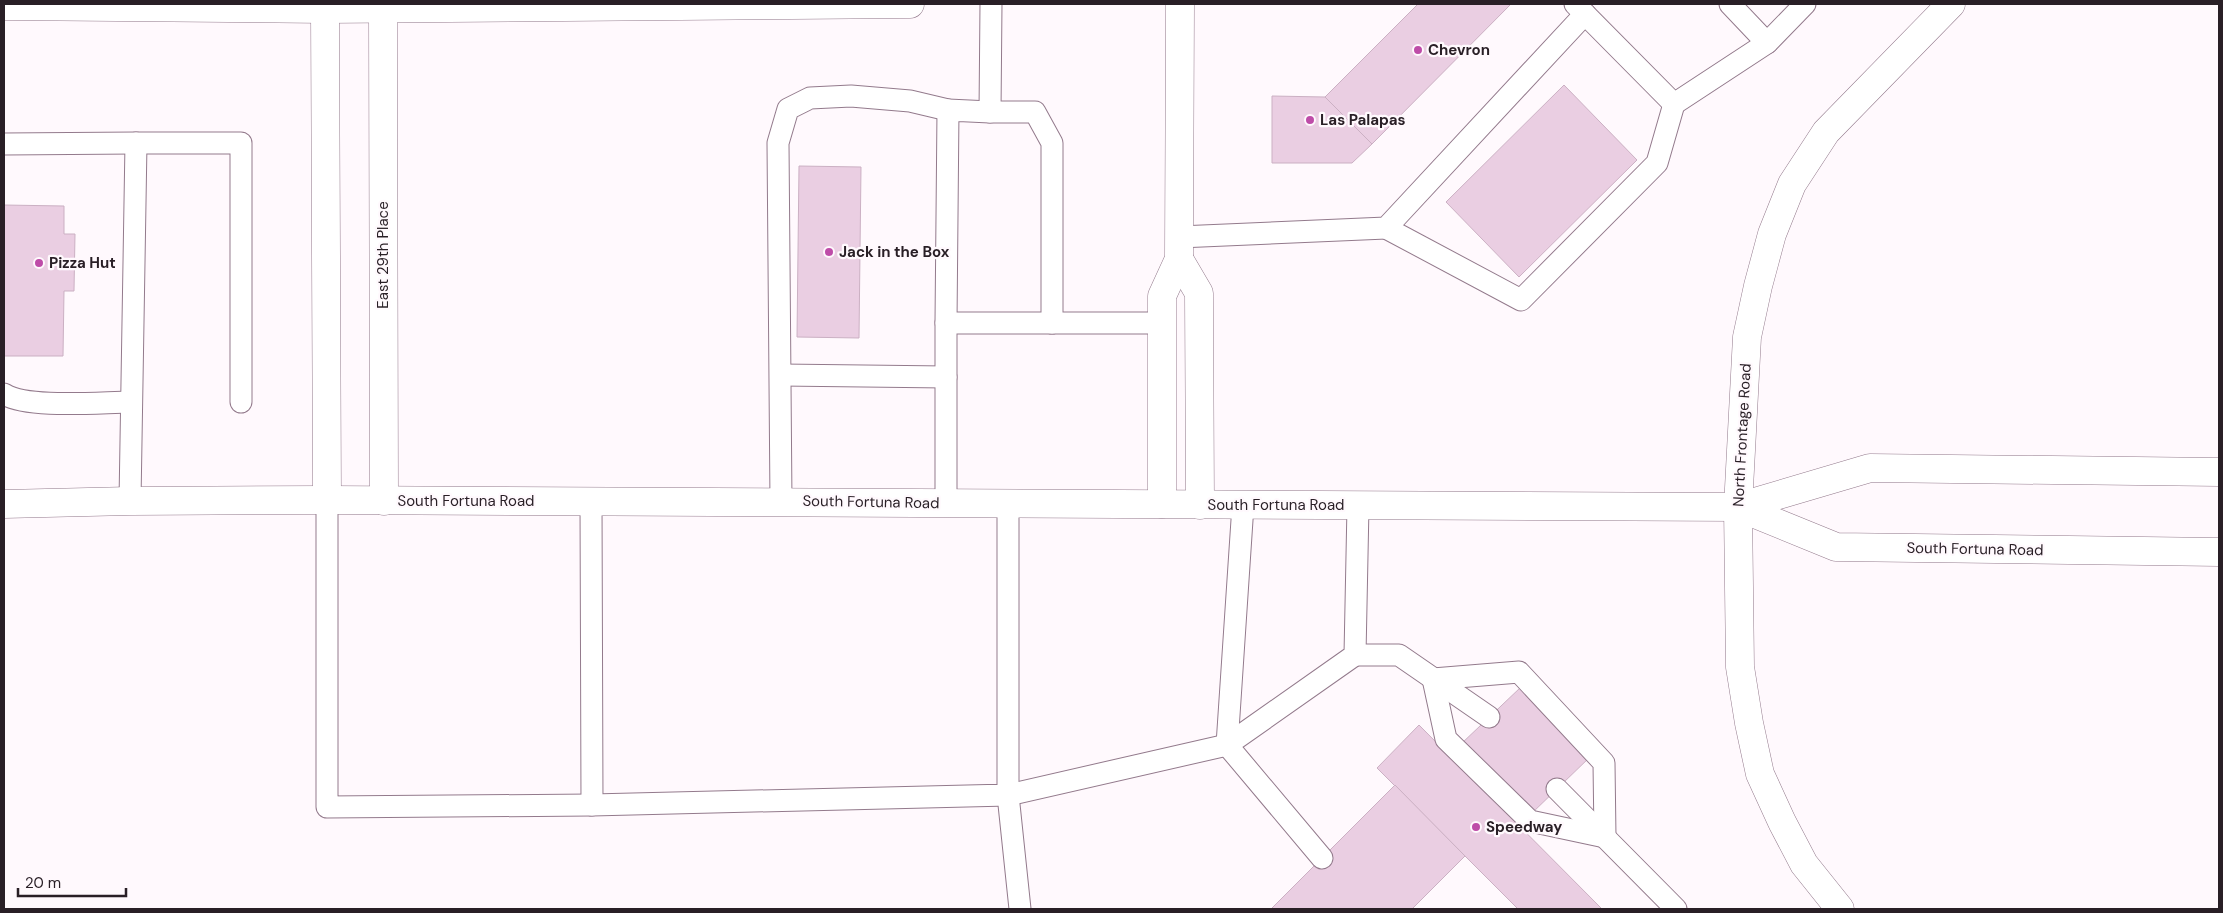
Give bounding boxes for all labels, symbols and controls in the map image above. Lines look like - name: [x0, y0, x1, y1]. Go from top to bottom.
- place label: Chevron: [1428, 40, 1490, 60]
- marker: Chevron: [1412, 44, 1424, 56]
- place label: Las Palapas: [1320, 110, 1406, 130]
- marker: Las Palapas: [1304, 114, 1316, 126]
- street label: East 29th Place: [373, 201, 393, 309]
- place label: Jack in the Box: [839, 242, 950, 262]
- marker: Jack in the Box: [823, 246, 835, 258]
- place label: Pizza Hut: [49, 253, 116, 273]
- marker: Pizza Hut: [33, 257, 45, 269]
- street label: North Frontage Road: [1728, 363, 1756, 507]
- street label: South Fortuna Road: [398, 491, 535, 511]
- street label: South Fortuna Road: [802, 491, 940, 513]
- street label: South Fortuna Road: [1208, 495, 1345, 515]
- street label: South Fortuna Road: [1906, 538, 2044, 560]
- place label: Speedway: [1486, 817, 1562, 837]
- marker: Speedway: [1470, 821, 1482, 833]
- scale bar: [18, 866, 125, 898]
- text: 20 m: [25, 873, 61, 893]

